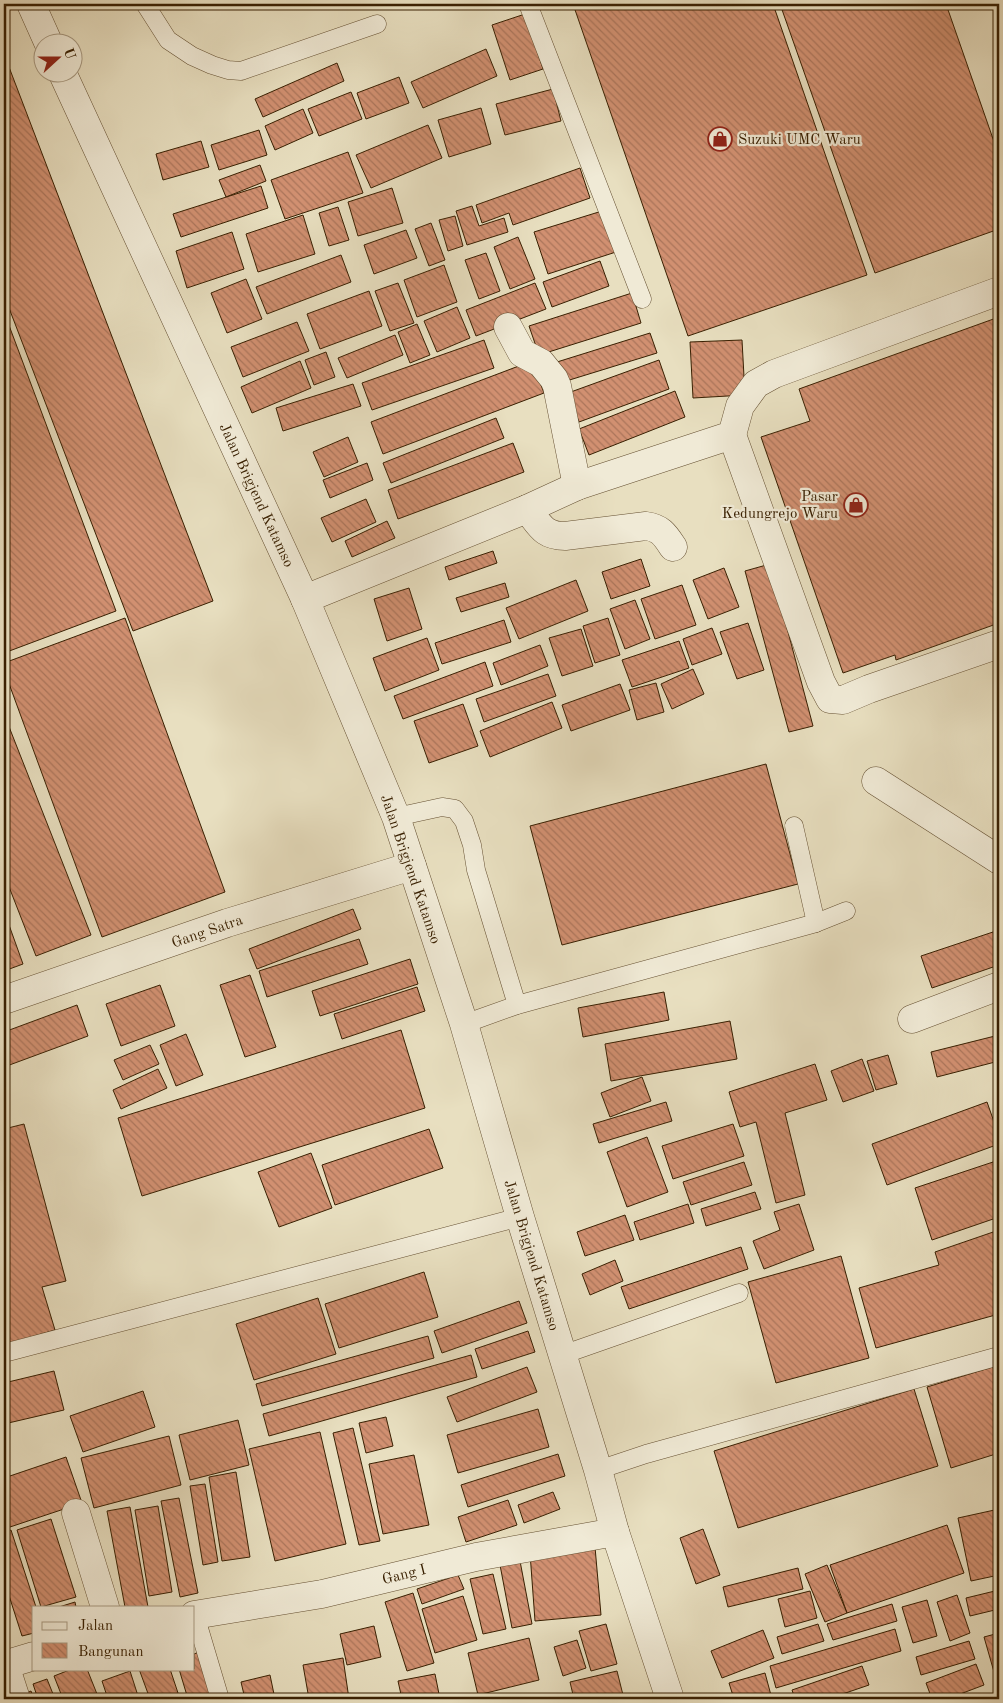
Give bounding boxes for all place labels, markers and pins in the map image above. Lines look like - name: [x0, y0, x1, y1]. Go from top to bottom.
- shop icon: Suzuki UMC Waru: [707, 126, 733, 152]
- place label: Suzuki UMC Waru: [738, 133, 861, 148]
- place label: Pasar Kedungrejo Waru: [722, 490, 838, 522]
- shop icon: Pasar Kedungrejo Waru: [843, 492, 869, 518]

